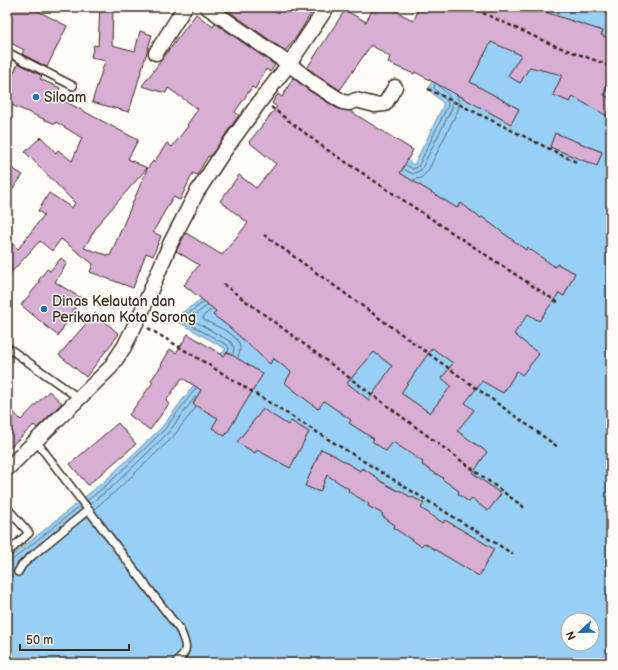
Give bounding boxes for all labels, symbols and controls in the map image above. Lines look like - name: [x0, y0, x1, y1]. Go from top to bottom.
- place label: Siloam: [44, 89, 86, 106]
- marker: Siloam: [31, 92, 41, 102]
- place label: Dinas Kelautan dan Perikanan Kota Sorong: [52, 293, 196, 326]
- marker: Dinas Kelautan dan Perikanan Kota Sorong: [39, 304, 49, 314]
- north arrow: [560, 612, 600, 652]
- scale bar: [20, 626, 129, 652]
- text: N: [564, 629, 579, 642]
- text: 50 m: [26, 633, 53, 648]

